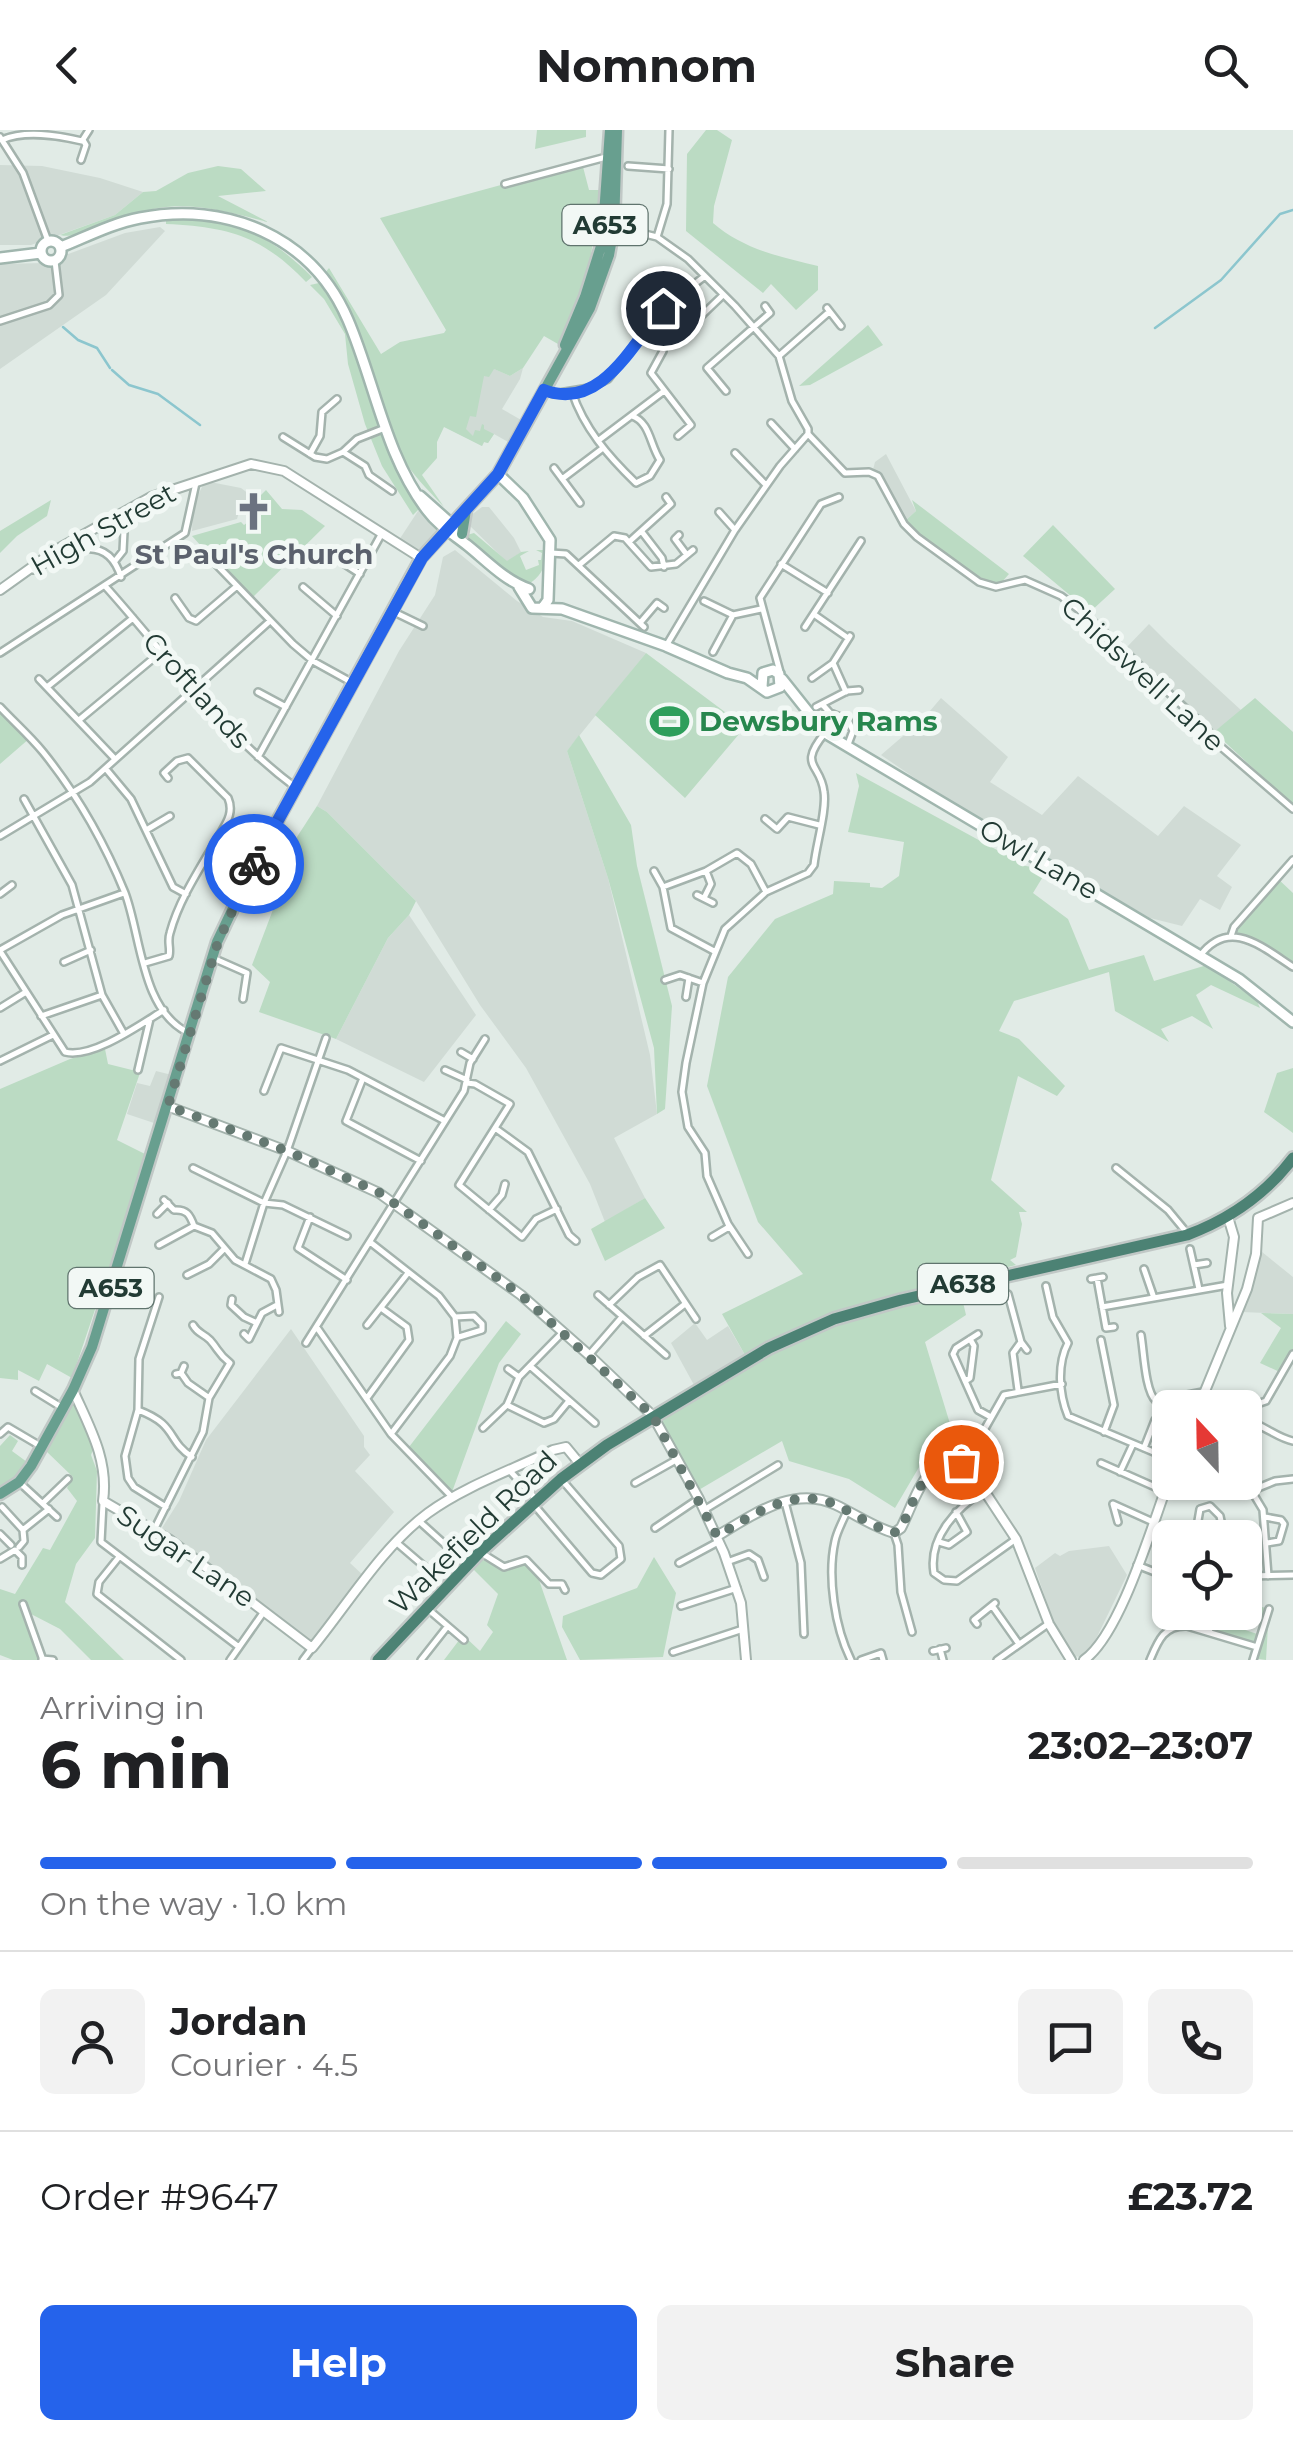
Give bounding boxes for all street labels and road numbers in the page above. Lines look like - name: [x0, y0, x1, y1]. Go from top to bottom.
- road number: A653: [562, 205, 648, 245]
- street label: High Street: [25, 475, 181, 583]
- street label: Chidswell Lane: [1054, 590, 1232, 758]
- street label: Croftlands: [136, 625, 258, 755]
- street label: Owl Lane: [973, 811, 1105, 907]
- road number: A638: [918, 1264, 1008, 1304]
- road number: A653: [68, 1268, 154, 1308]
- street label: Wakefield Road: [382, 1443, 564, 1621]
- street label: Sugar Lane: [111, 1497, 261, 1615]

